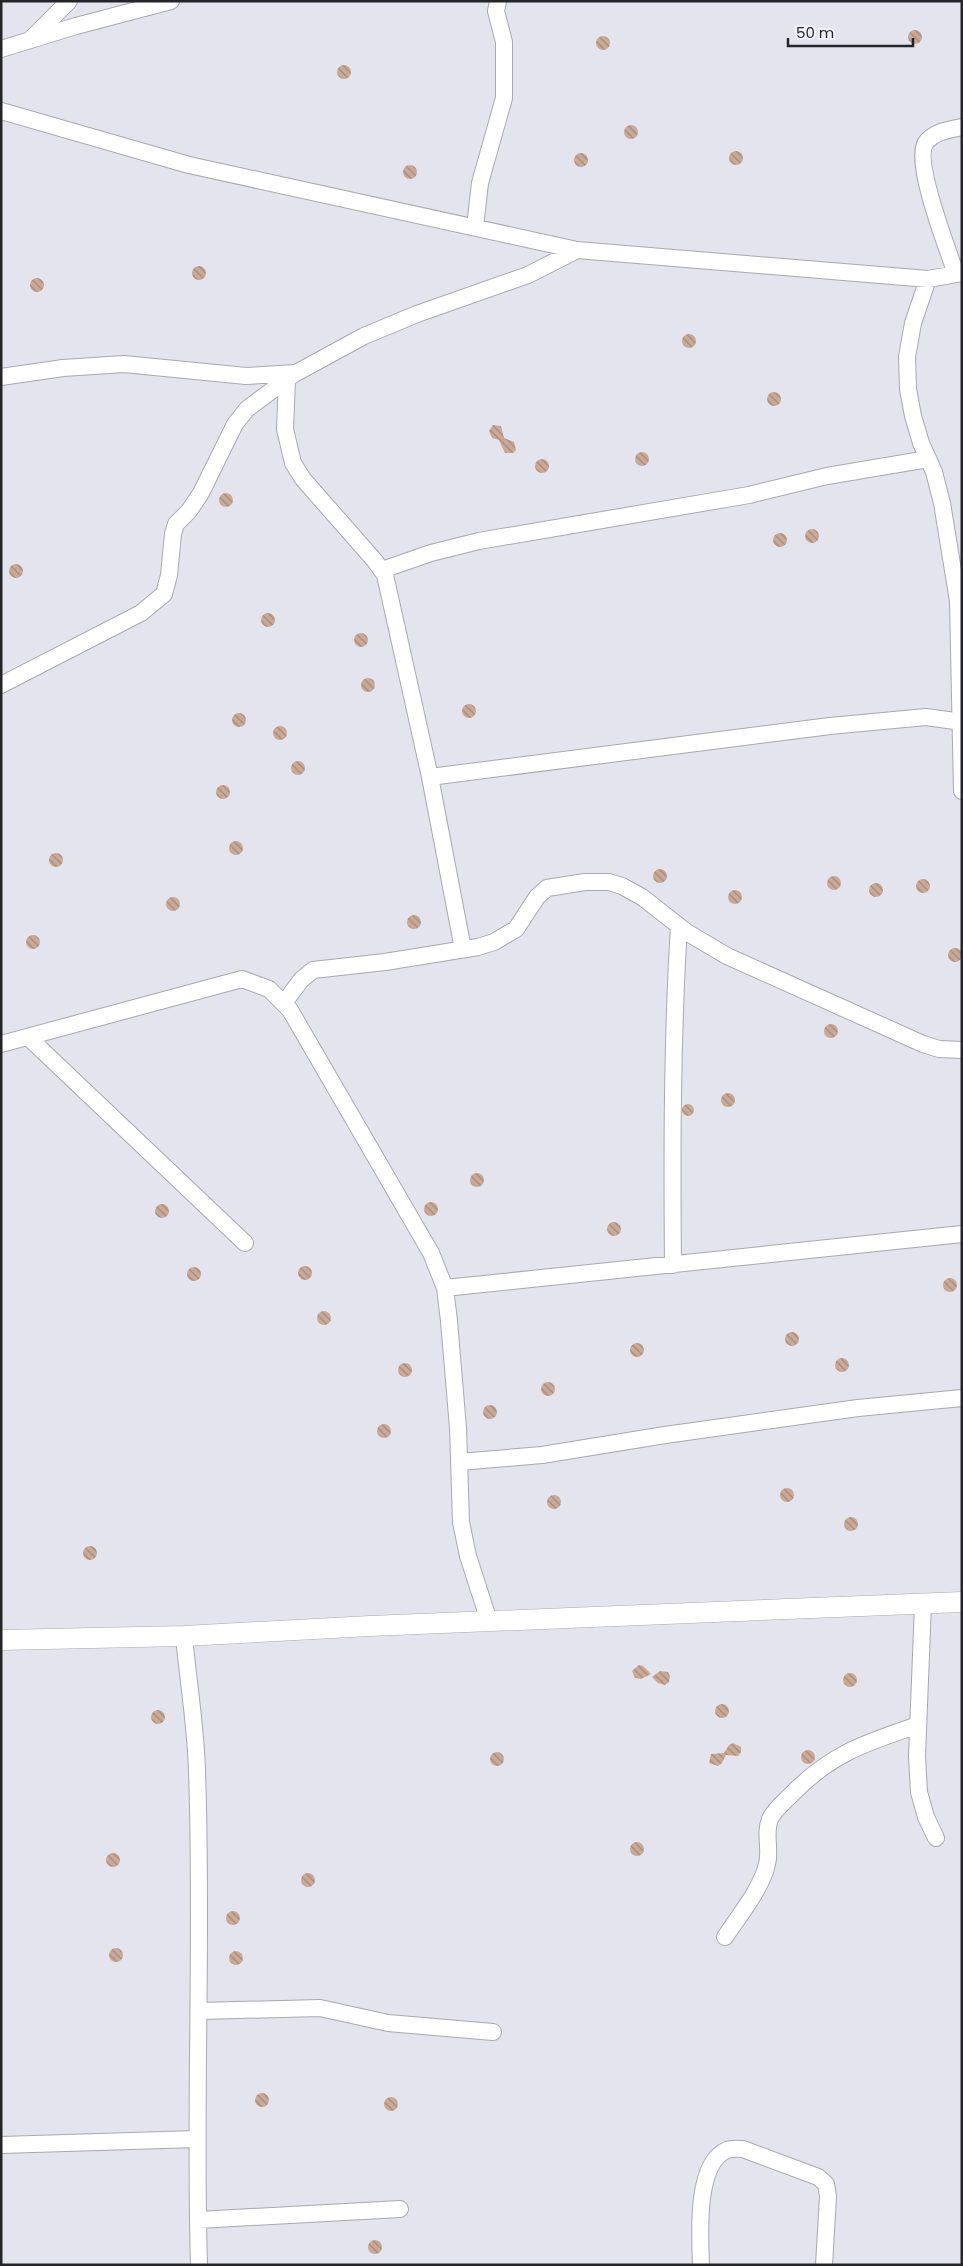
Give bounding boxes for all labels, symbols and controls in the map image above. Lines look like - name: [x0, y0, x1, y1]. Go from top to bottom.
- scale bar: [788, 15, 913, 47]
- text: 50 m: [796, 22, 834, 43]

